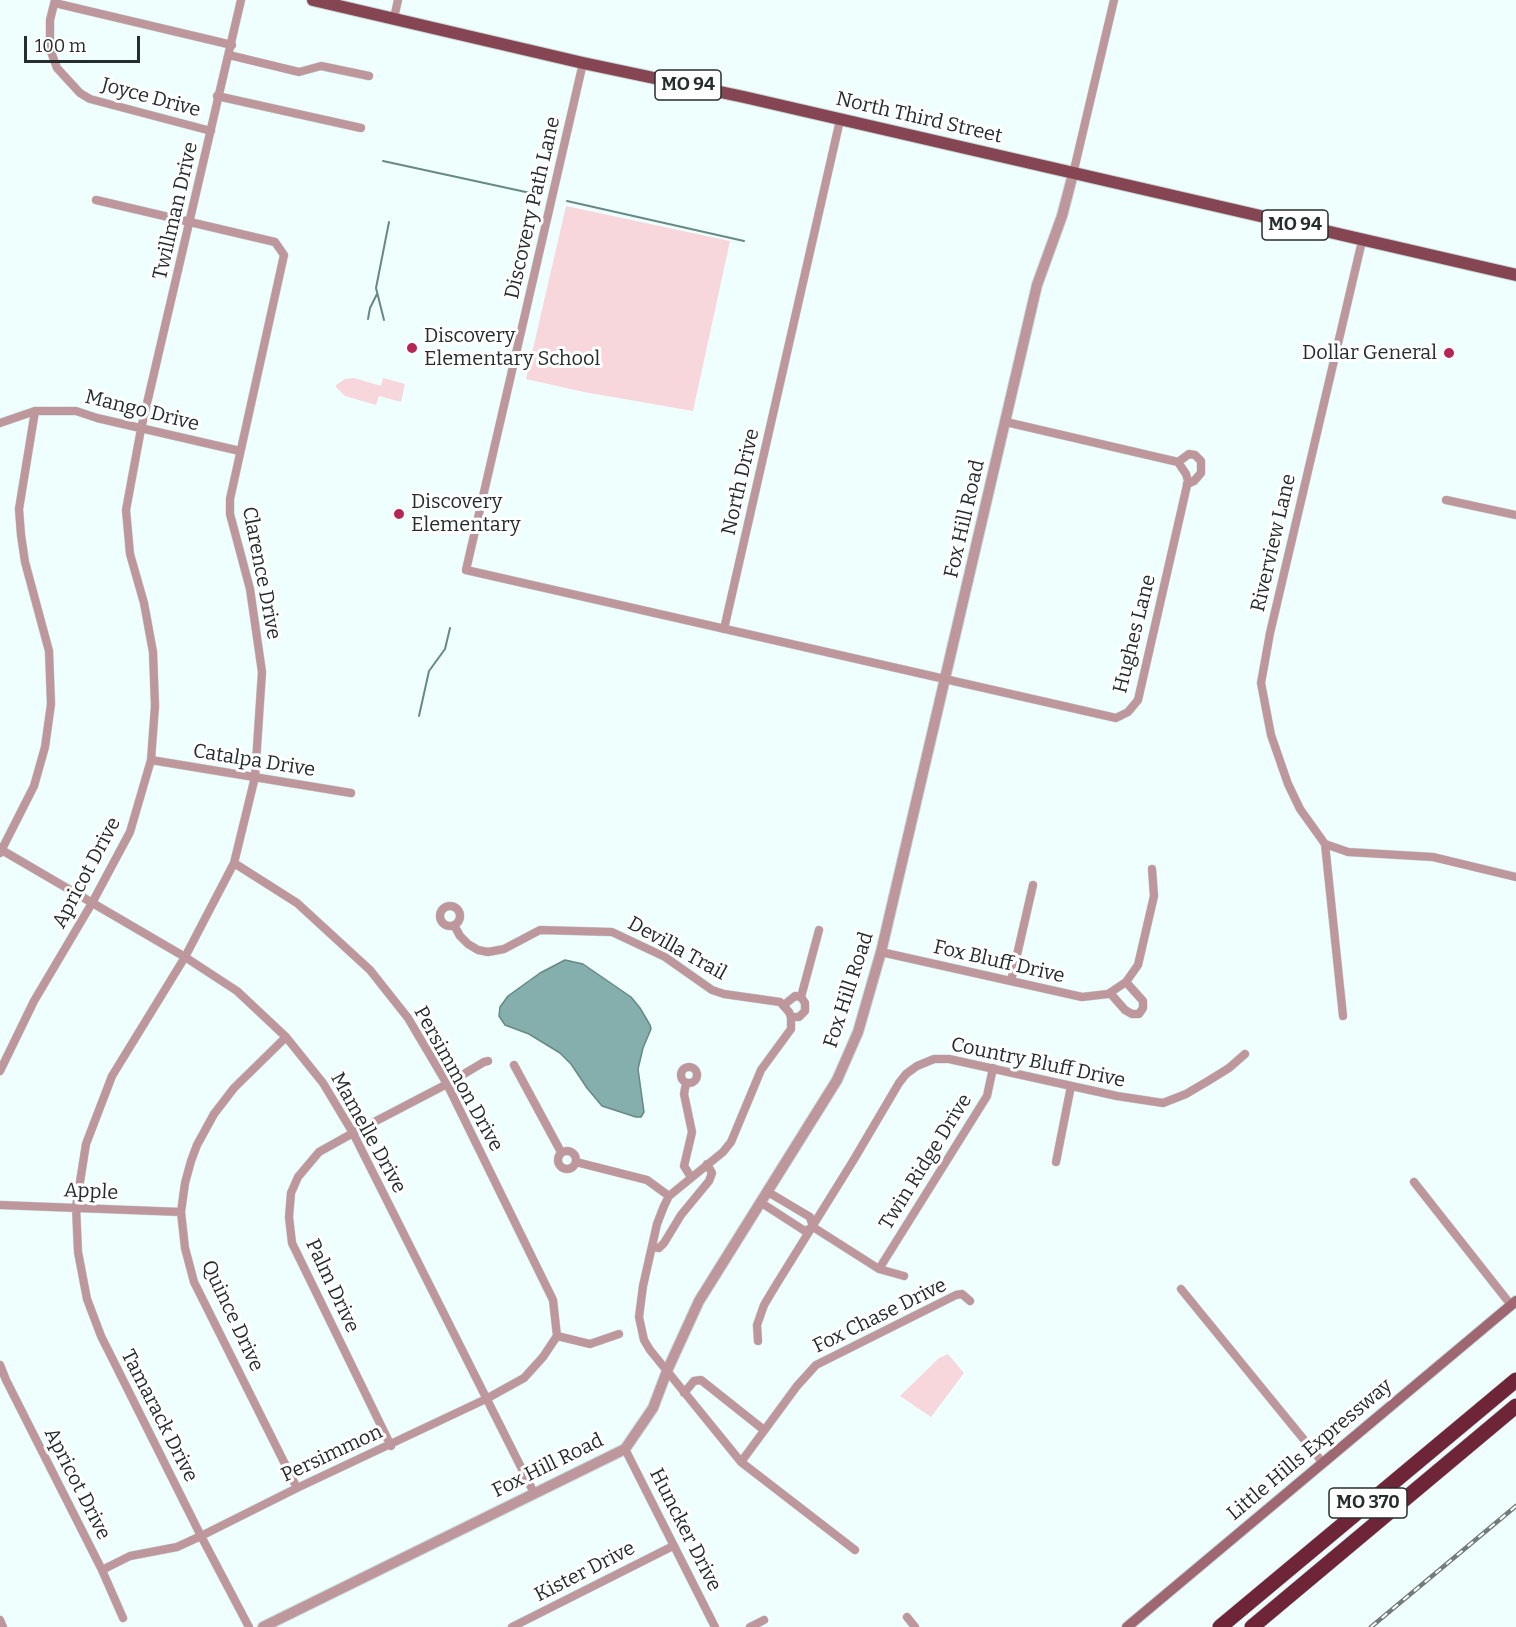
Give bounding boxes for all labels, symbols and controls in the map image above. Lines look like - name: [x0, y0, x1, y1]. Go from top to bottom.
- scale bar: [27, 24, 142, 62]
- text: 100 m: [35, 35, 86, 57]
- road number: MO 94: [655, 70, 721, 100]
- street label: Joyce Drive: [99, 73, 203, 123]
- street label: North Third Street: [834, 87, 1004, 149]
- street label: Discovery Path Lane: [500, 114, 566, 302]
- street label: Twillman Drive: [148, 140, 204, 282]
- road number: MO 94: [1262, 210, 1328, 240]
- place label: Discovery Elementary School: [424, 324, 600, 371]
- marker: Discovery Elementary School: [405, 341, 419, 355]
- place label: Dollar General: [1302, 341, 1437, 365]
- marker: Dollar General: [1442, 346, 1456, 360]
- street label: Mango Drive: [82, 385, 202, 437]
- street label: North Drive: [717, 426, 765, 538]
- street label: Fox Hill Road: [940, 458, 990, 580]
- street label: Riverview Lane: [1246, 472, 1302, 614]
- place label: Discovery Elementary: [411, 490, 520, 537]
- street label: Clarence Drive: [236, 505, 286, 641]
- marker: Discovery Elementary: [392, 507, 406, 521]
- street label: Hughes Lane: [1109, 572, 1161, 696]
- street label: Catalpa Drive: [191, 740, 317, 782]
- street label: Apricot Drive: [48, 813, 126, 933]
- street label: Devilla Trail: [623, 912, 731, 986]
- street label: Fox Hill Road: [819, 929, 879, 1051]
- street label: Fox Bluff Drive: [931, 935, 1067, 989]
- street label: Persimmon Drive: [408, 1002, 508, 1156]
- street label: Country Bluff Drive: [949, 1033, 1127, 1093]
- street label: Mamelle Drive: [325, 1068, 411, 1198]
- street label: Twin Ridge Drive: [875, 1090, 977, 1234]
- street label: Apple: [63, 1179, 119, 1205]
- street label: Palm Drive: [300, 1235, 364, 1337]
- street label: Quince Drive: [196, 1257, 268, 1375]
- street label: Fox Chase Drive: [809, 1273, 951, 1359]
- street label: Tamarack Drive: [115, 1346, 203, 1486]
- street label: Little Hills Expressway: [1223, 1374, 1397, 1526]
- street label: Persimmon: [278, 1420, 386, 1488]
- street label: Apricot Drive: [39, 1424, 115, 1544]
- street label: Fox Hill Road: [489, 1429, 607, 1503]
- street label: Huncker Drive: [644, 1465, 726, 1595]
- road number: MO 370: [1329, 1488, 1407, 1518]
- street label: Kister Drive: [531, 1536, 639, 1608]

